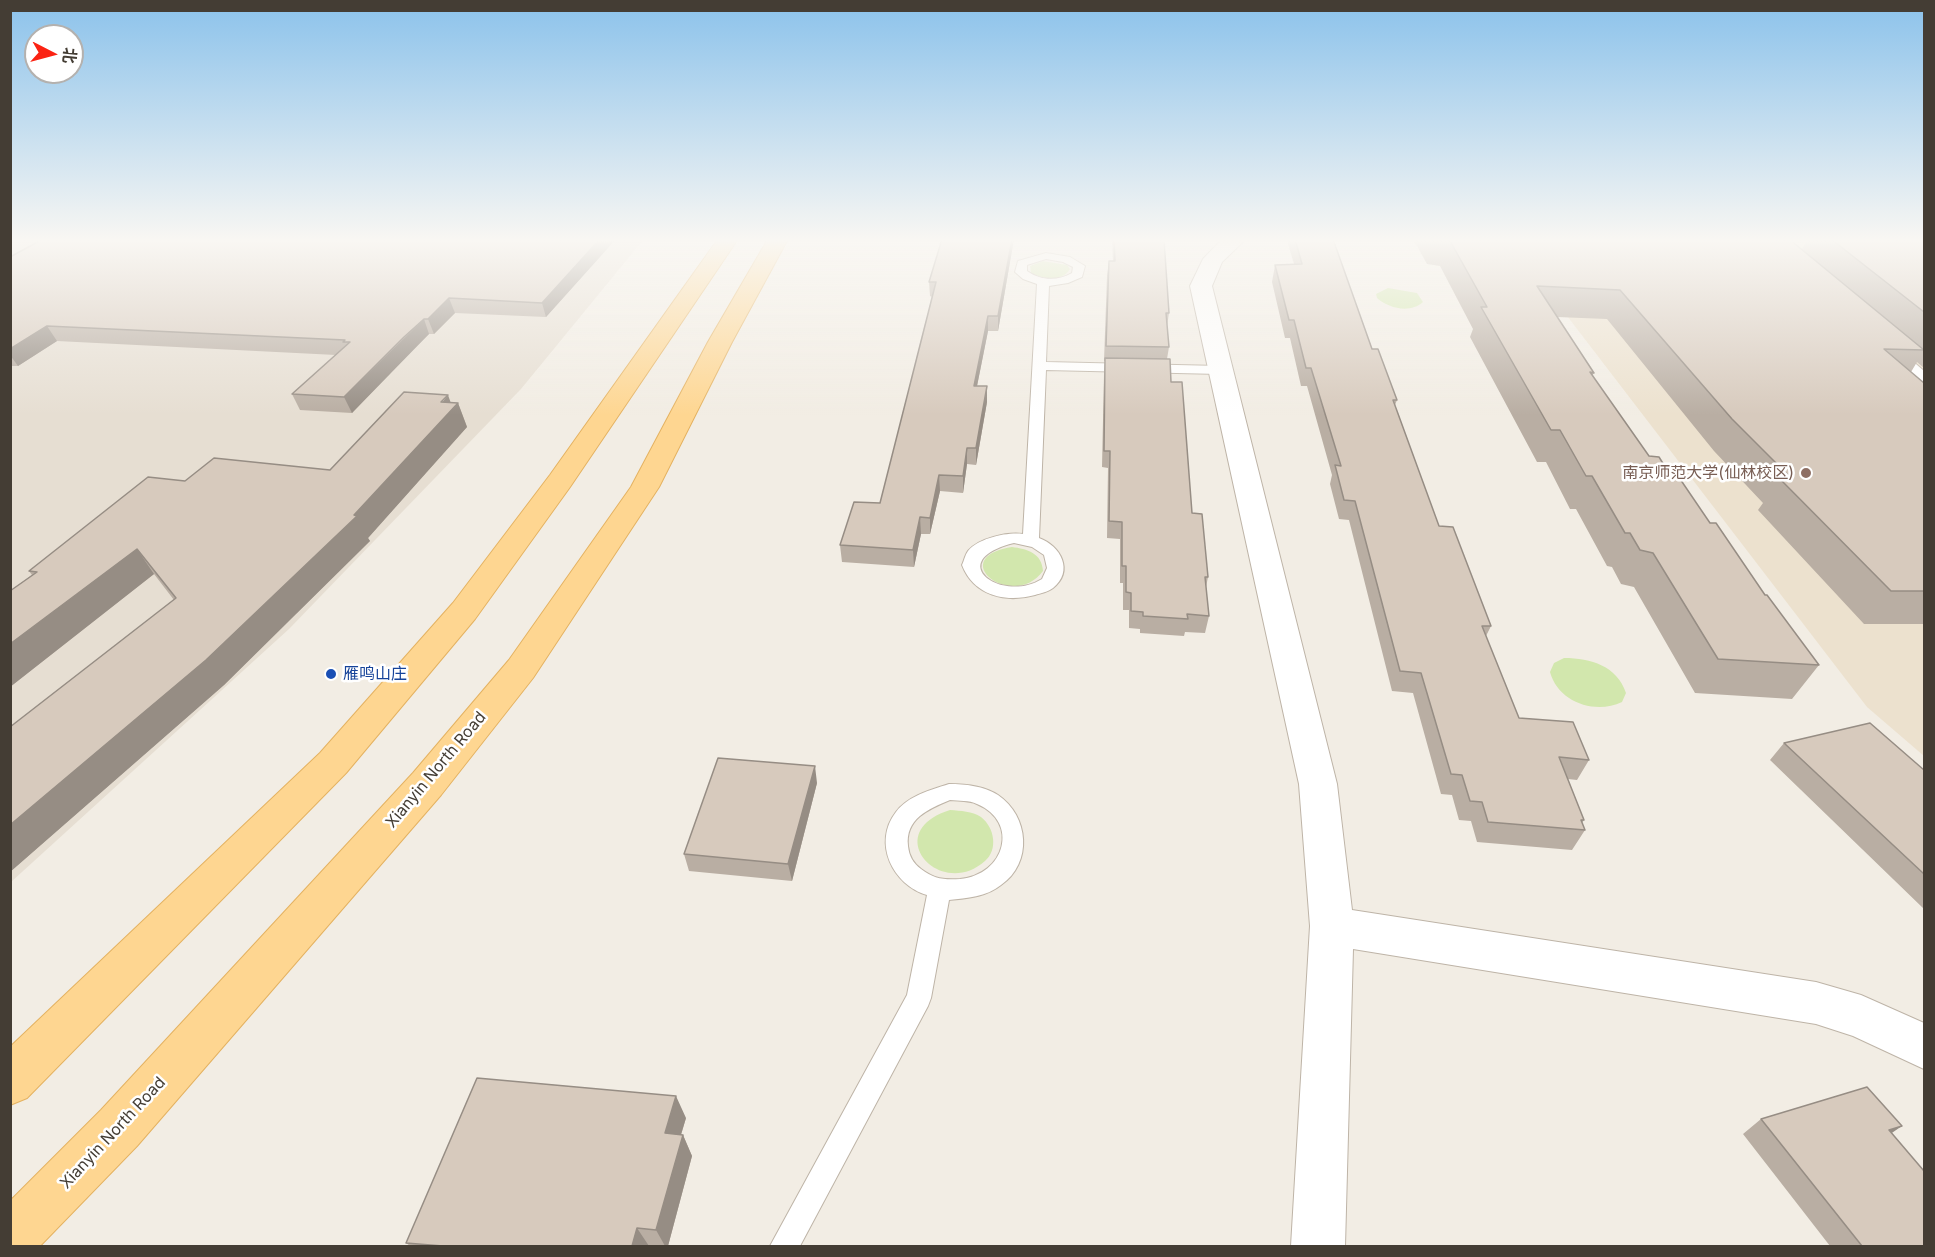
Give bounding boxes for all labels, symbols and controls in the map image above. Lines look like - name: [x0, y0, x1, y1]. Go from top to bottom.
- north arrow: [24, 24, 84, 84]
- text: 北: [59, 47, 81, 65]
- place label: 南京师范大学(仙林校区): [1622, 463, 1794, 483]
- marker: 南京师范大学(仙林校区): [1799, 466, 1813, 480]
- place label: 雁鸣山庄: [343, 664, 407, 684]
- marker: 雁鸣山庄: [324, 667, 338, 681]
- street label: Xianyin North Road: [382, 708, 490, 832]
- street label: Xianyin North Road: [56, 1073, 170, 1193]

